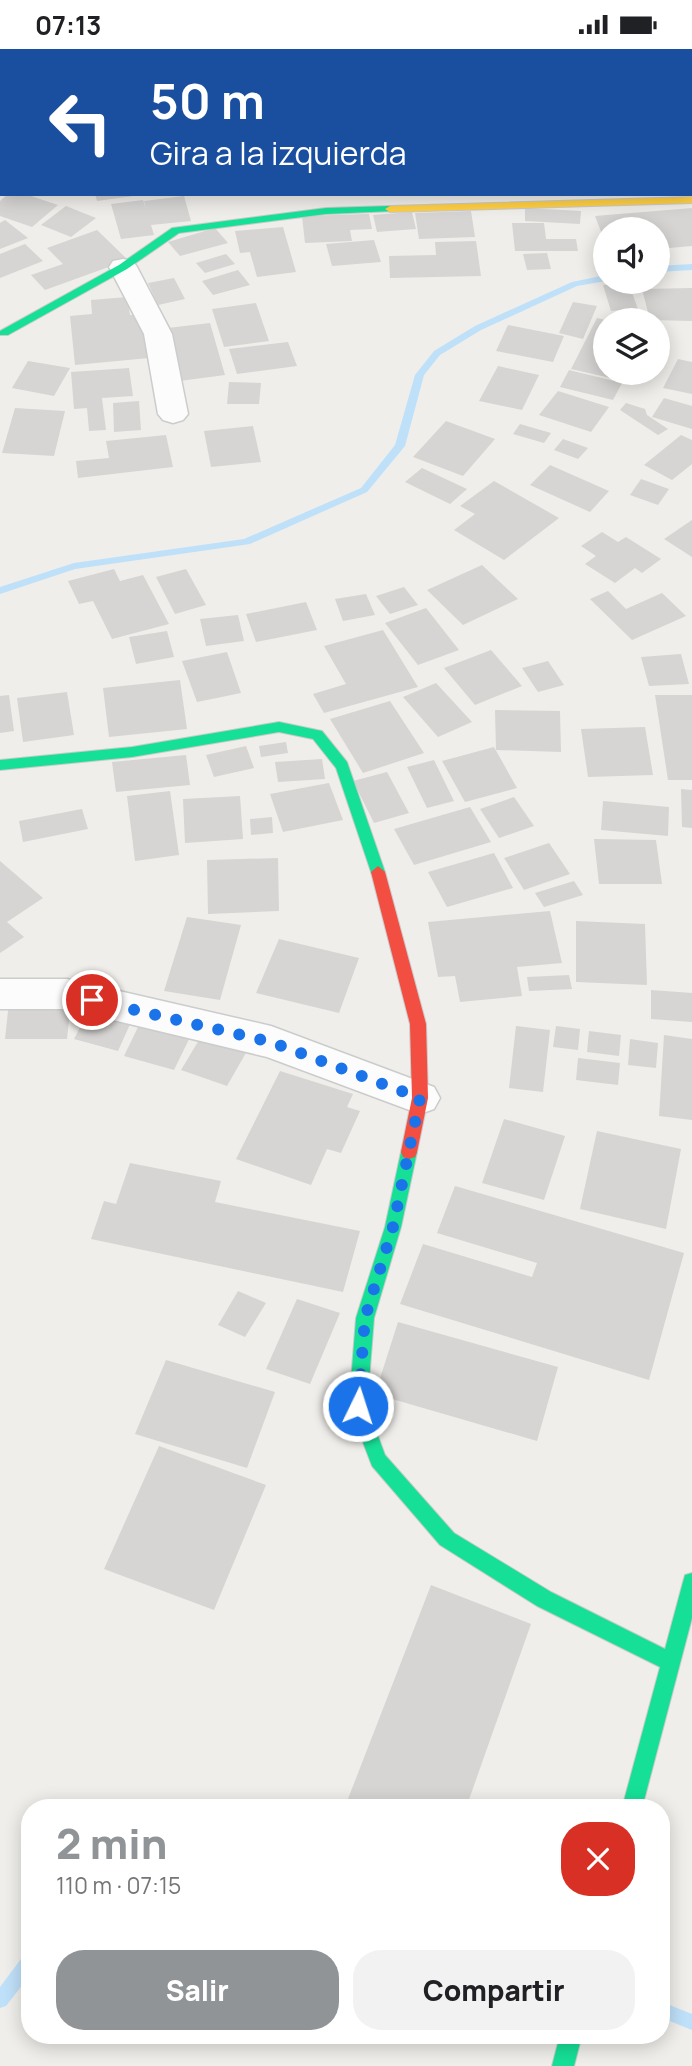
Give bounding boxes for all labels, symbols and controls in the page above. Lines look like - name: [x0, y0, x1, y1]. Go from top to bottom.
- text: 07:13: [35, 7, 101, 43]
- text: 50 m: [150, 67, 265, 134]
- icon: left: [35, 77, 126, 168]
- text: Gira a la izquierda: [150, 131, 406, 175]
- map controls: [593, 217, 670, 385]
- button: sound: [593, 217, 670, 294]
- button: layers: [593, 308, 670, 385]
- pin: [62, 970, 122, 1030]
- icon: arrive: [73, 981, 111, 1019]
- position arrow: [321, 1369, 395, 1443]
- text: 2 min: [56, 1814, 167, 1872]
- button: close: [561, 1822, 635, 1896]
- text: 110 m · 07:15: [56, 1869, 181, 1901]
- button: Salir: [56, 1950, 339, 2030]
- button: Compartir: [353, 1950, 635, 2030]

